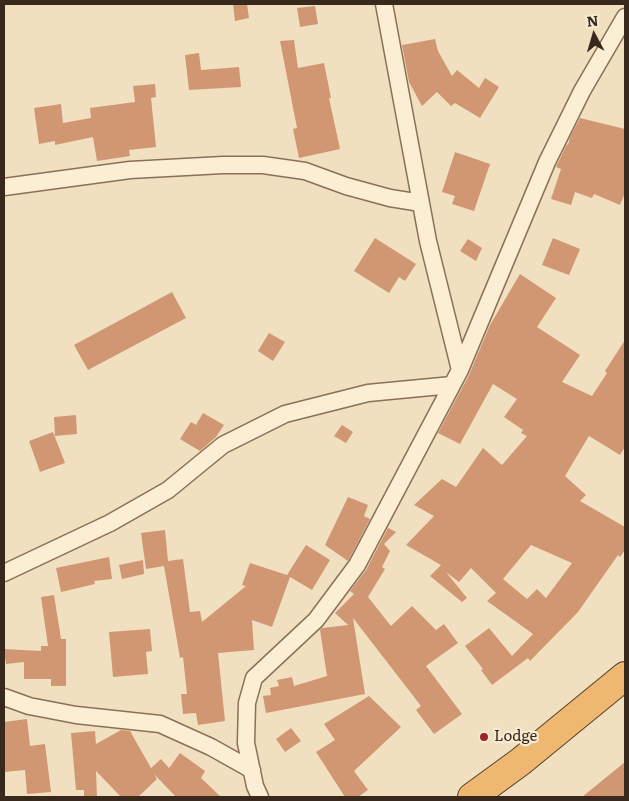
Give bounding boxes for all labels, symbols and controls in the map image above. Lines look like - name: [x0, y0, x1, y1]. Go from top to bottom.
- north arrow: [569, 10, 619, 60]
- text: N: [586, 10, 599, 31]
- place label: Lodge: [494, 728, 537, 746]
- marker: Lodge: [478, 731, 490, 743]

